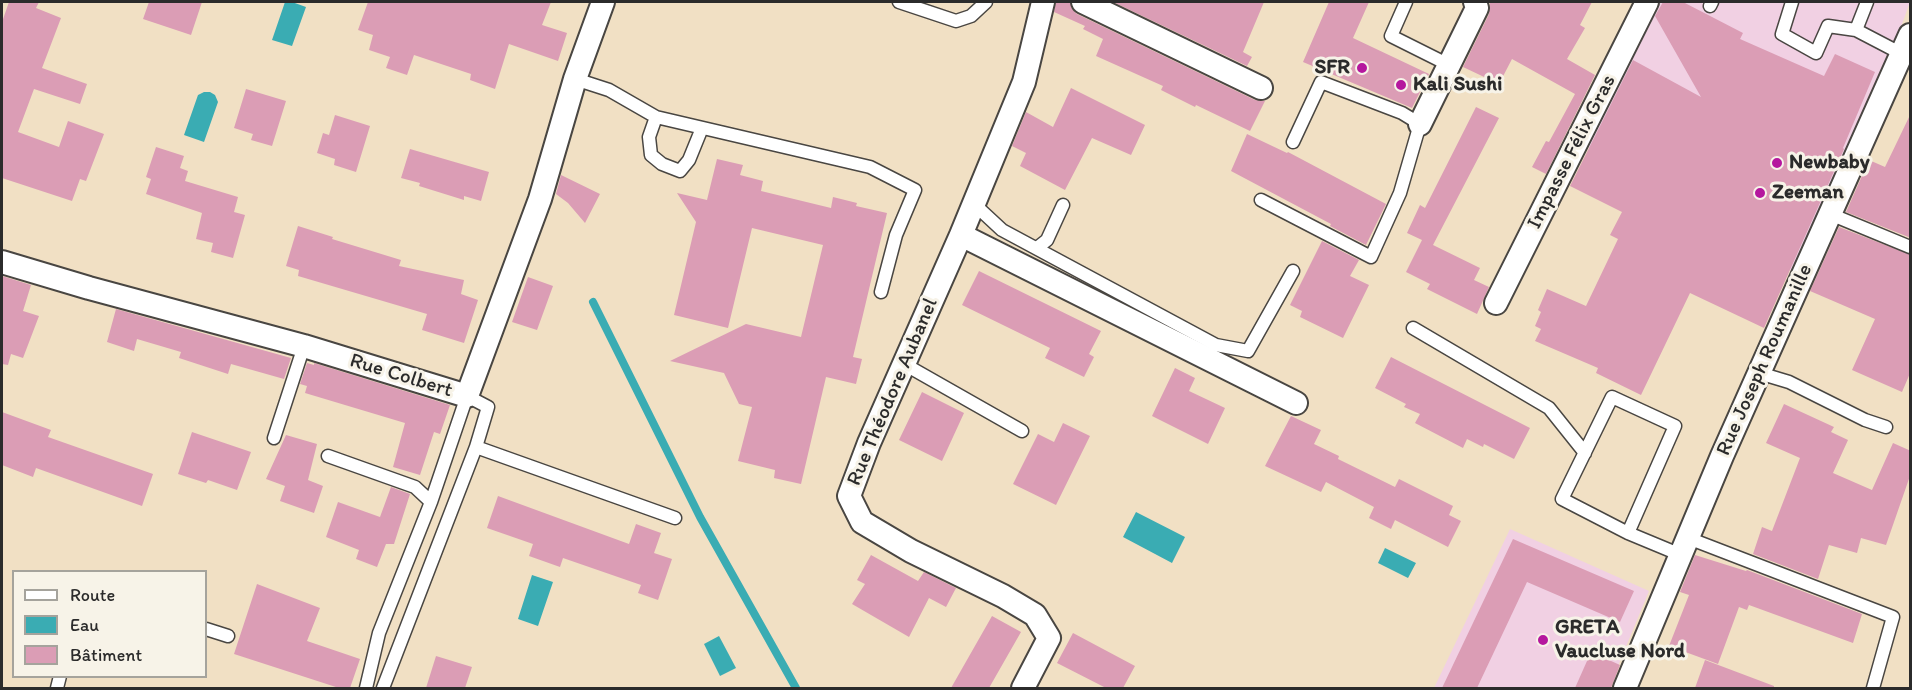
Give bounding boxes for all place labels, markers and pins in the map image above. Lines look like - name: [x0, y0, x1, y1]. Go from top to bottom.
- place label: SFR: [1314, 55, 1350, 81]
- marker: SFR: [1355, 61, 1369, 75]
- place label: Kali Sushi: [1413, 72, 1502, 98]
- marker: Kali Sushi: [1394, 78, 1408, 92]
- place label: Newbaby: [1789, 150, 1870, 176]
- marker: Newbaby: [1770, 156, 1784, 170]
- place label: Zeeman: [1772, 180, 1844, 206]
- marker: Zeeman: [1753, 186, 1767, 200]
- place label: GRETA Vaucluse Nord: [1555, 615, 1685, 665]
- marker: GRETA Vaucluse Nord: [1536, 633, 1550, 647]

